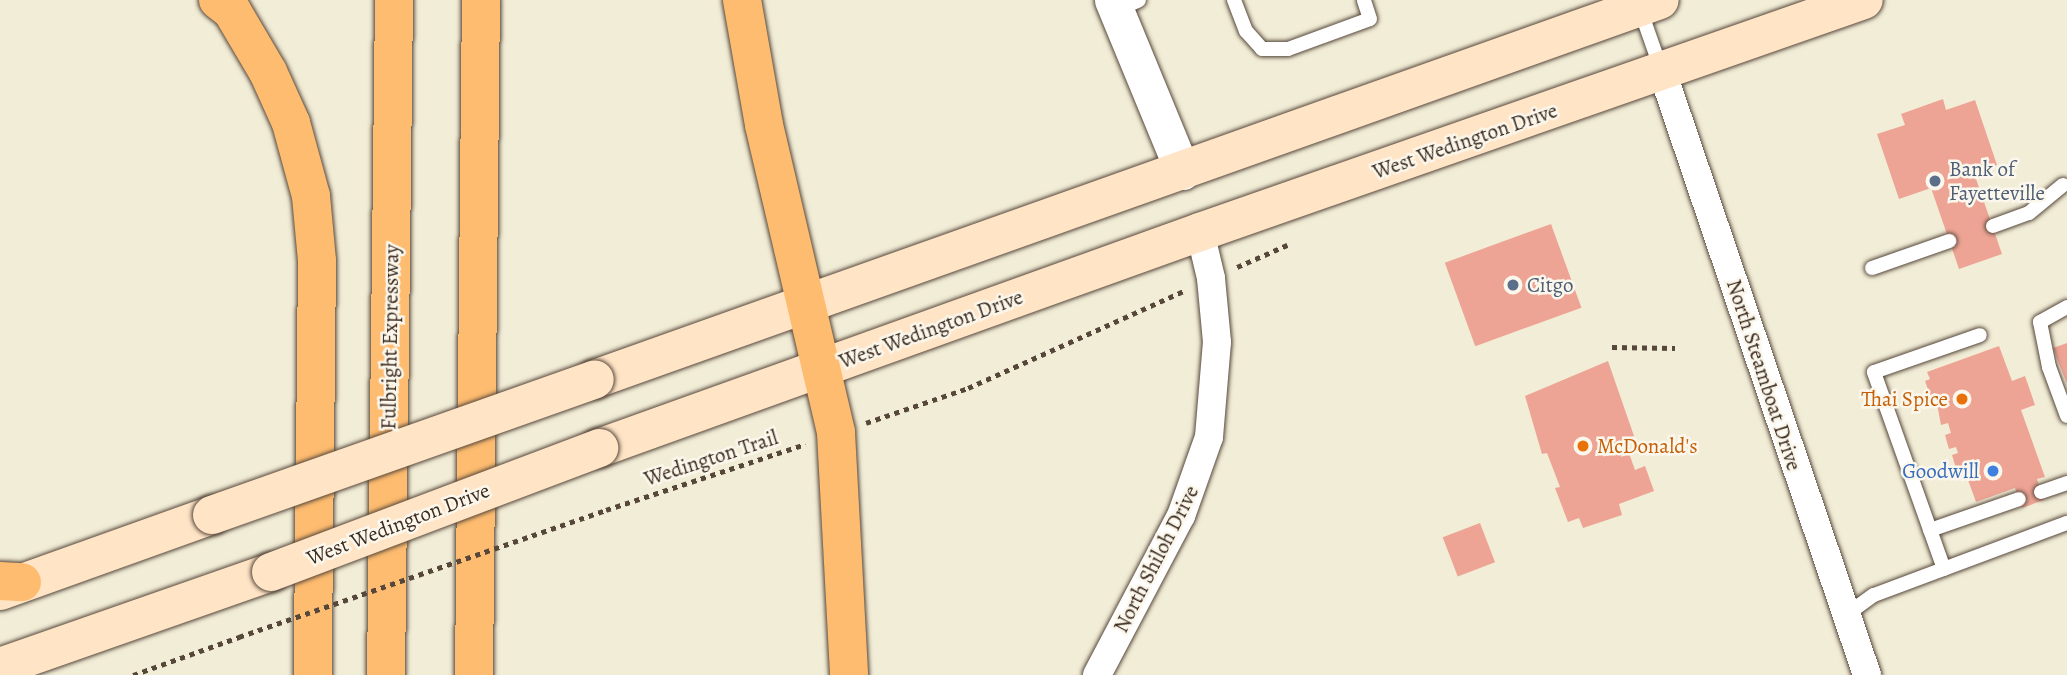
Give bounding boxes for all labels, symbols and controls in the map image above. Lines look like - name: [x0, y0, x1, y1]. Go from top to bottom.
- street label: West Wedington Drive: [1369, 98, 1561, 184]
- place label: Bank of Fayetteville: [1949, 156, 2045, 206]
- marker: Bank of Fayetteville: [1927, 173, 1943, 189]
- street label: Fulbright Expressway: [376, 244, 404, 430]
- place label: Citgo: [1527, 272, 1574, 298]
- street label: North Steamboat Drive: [1721, 276, 1807, 474]
- marker: Citgo: [1505, 277, 1521, 293]
- street label: West Wedington Drive: [836, 284, 1026, 374]
- place label: Thai Spice: [1861, 386, 1948, 412]
- marker: Thai Spice: [1954, 391, 1970, 407]
- street label: Wedington Trail: [641, 425, 781, 491]
- place label: McDonald's: [1597, 433, 1698, 459]
- marker: McDonald's: [1575, 438, 1591, 454]
- place label: Goodwill: [1902, 458, 1979, 484]
- marker: Goodwill: [1985, 463, 2001, 479]
- street label: West Wedington Drive: [303, 478, 493, 570]
- street label: North Shiloh Drive: [1108, 481, 1204, 637]

